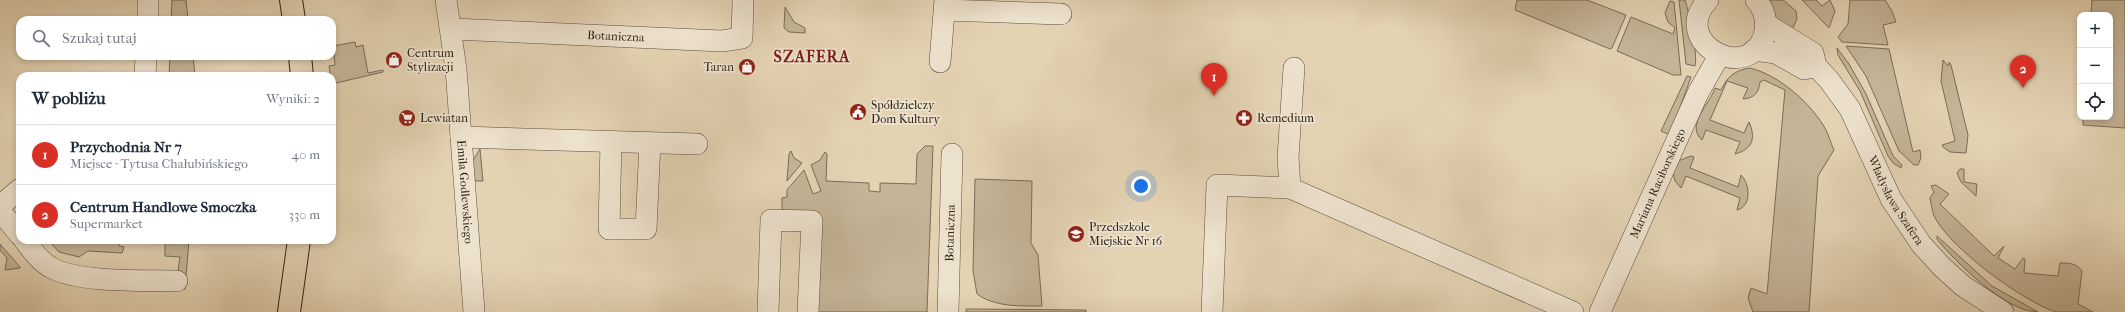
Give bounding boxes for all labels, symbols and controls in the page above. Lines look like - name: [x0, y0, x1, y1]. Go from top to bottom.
- map controls: [2077, 12, 2113, 120]
- button: +: [2077, 12, 2113, 48]
- search box: [16, 16, 336, 60]
- icon: search: [30, 27, 52, 49]
- street label: Botaniczna: [587, 28, 645, 45]
- text: Szukaj tutaj: [62, 29, 136, 47]
- place label: Centrum Stylizacji: [407, 46, 454, 74]
- district label: SZAFERA: [774, 47, 850, 66]
- button: −: [2077, 48, 2113, 84]
- shop icon: Centrum Stylizacji: [384, 50, 404, 70]
- pin: 2: [2010, 55, 2036, 88]
- shop icon: Taran: [737, 57, 757, 77]
- place label: Taran: [704, 60, 734, 74]
- pin: 1: [1201, 63, 1227, 96]
- button: locate: [2077, 84, 2113, 120]
- text: W pobliżu: [32, 88, 106, 108]
- text: Wyniki: 2: [266, 91, 320, 106]
- place label: Spółdzielczy Dom Kultury: [871, 98, 940, 126]
- public building icon: Spółdzielczy Dom Kultury: [848, 102, 868, 122]
- supermarket icon: Lewiatan: [397, 108, 417, 128]
- pharmacy icon: Remedium: [1234, 108, 1254, 128]
- place label: Lewiatan: [420, 111, 468, 125]
- place label: Remedium: [1257, 111, 1314, 125]
- street label: Mariana Raciborskiego: [1627, 126, 1688, 240]
- text: Przychodnia Nr 7: [70, 138, 182, 156]
- street label: Emila Godlewskiego: [454, 140, 476, 244]
- text: 1: [43, 147, 47, 162]
- text: 40 m: [292, 147, 320, 162]
- street label: Władysława Szafera: [1865, 153, 1927, 248]
- text: Miejsce · Tytusa Chałubińskiego: [70, 156, 248, 171]
- your location: [1131, 176, 1151, 196]
- text: Centrum Handlowe Smoczka: [70, 198, 256, 216]
- street label: Botaniczna: [942, 204, 958, 262]
- text: 2: [42, 207, 48, 222]
- text: 330 m: [289, 207, 320, 222]
- text: Supermarket: [70, 216, 143, 231]
- place label: Przedszkole Miejskie Nr 16: [1089, 220, 1163, 248]
- school or university icon: Przedszkole Miejskie Nr 16: [1066, 224, 1086, 244]

